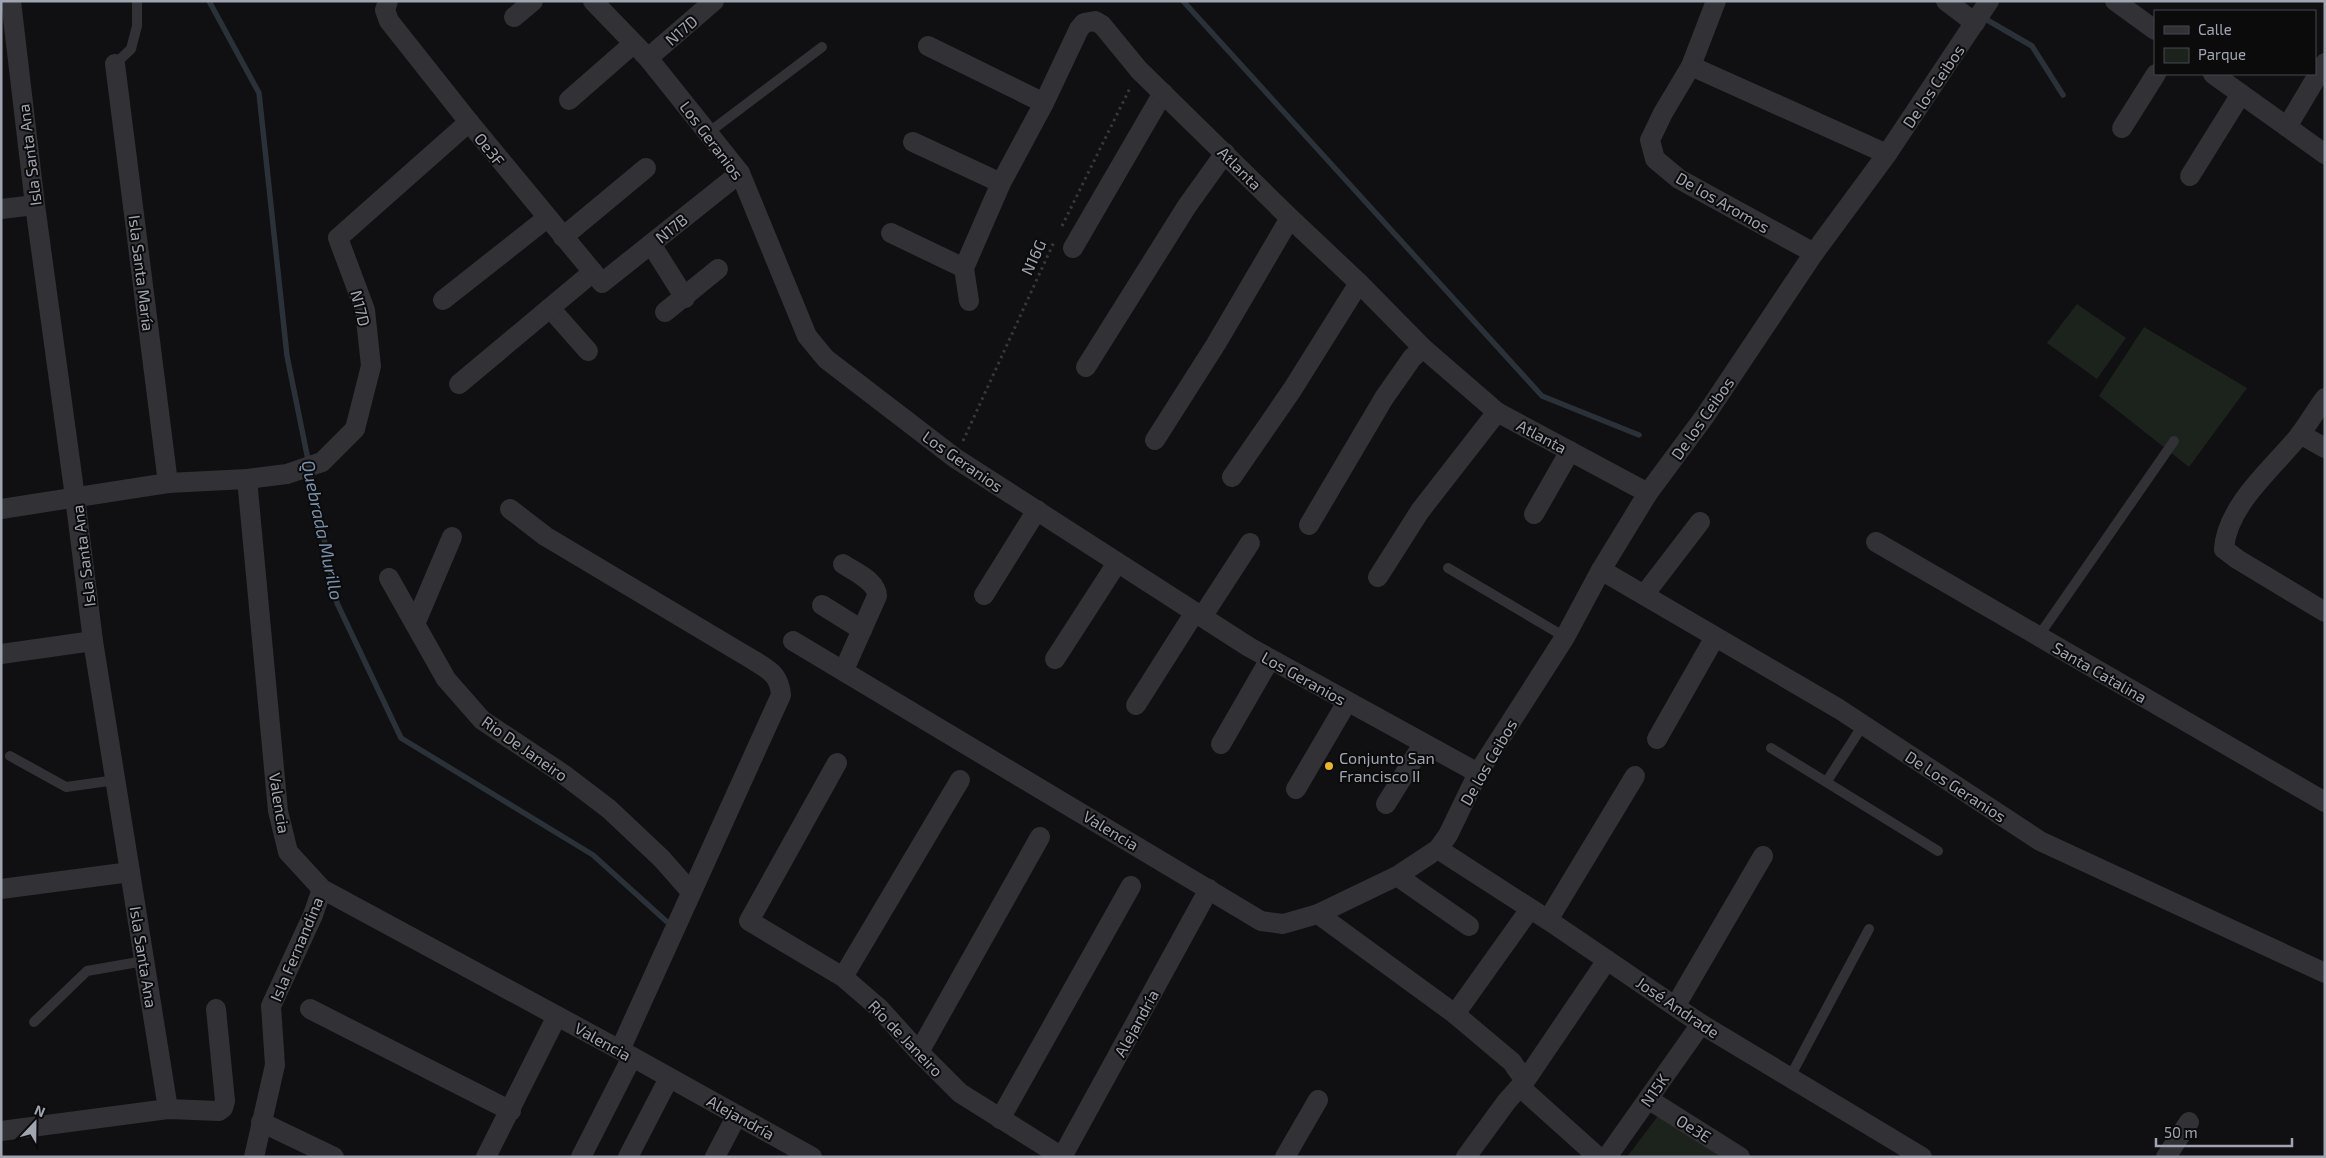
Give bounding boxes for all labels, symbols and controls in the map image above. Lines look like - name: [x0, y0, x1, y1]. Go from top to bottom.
- legend: [2154, 10, 2316, 75]
- street label: N17D: [661, 11, 701, 49]
- text: Calle: [2198, 20, 2232, 38]
- street label: De los Ceibos: [1898, 41, 1968, 131]
- text: Parque: [2198, 45, 2246, 63]
- street label: Los Geranios: [676, 97, 748, 183]
- street label: Isla Santa Ana: [13, 103, 45, 207]
- street label: Oe3F: [471, 129, 509, 170]
- street label: Atlanta: [1214, 142, 1266, 194]
- street label: De los Aromos: [1673, 168, 1773, 236]
- street label: N17B: [651, 209, 691, 247]
- street label: Isla Santa María: [125, 214, 159, 332]
- street label: N16G: [1017, 236, 1049, 278]
- street label: N17D: [347, 288, 375, 328]
- street label: De los Ceibos: [1667, 373, 1737, 463]
- street label: Atlanta: [1514, 415, 1570, 457]
- street label: Los Geranios: [919, 426, 1007, 496]
- water label: Quebrada Murillo: [297, 458, 349, 602]
- street label: Isla Santa Ana: [67, 504, 99, 608]
- street label: Santa Catalina: [2050, 637, 2150, 707]
- street label: Los Geranios: [1259, 647, 1349, 709]
- street label: Rio De Janeiro: [478, 711, 572, 785]
- street label: De los Ceibos: [1456, 716, 1520, 808]
- street label: De Los Geranios: [1902, 746, 2010, 826]
- place label: Conjunto San Francisco II: [1339, 748, 1435, 785]
- marker: Conjunto San Francisco II: [1323, 760, 1335, 772]
- street label: Valencia: [266, 771, 294, 835]
- street label: Valencia: [1080, 806, 1142, 854]
- street label: Isla Fernandina: [265, 894, 327, 1004]
- street label: Isla Santa Ana: [127, 905, 161, 1009]
- street label: José Andrade: [1633, 972, 1723, 1042]
- street label: Alejandría: [1110, 986, 1163, 1060]
- street label: Río de Janeiro: [865, 996, 947, 1080]
- street label: Valencia: [572, 1018, 634, 1064]
- street label: N15K: [1636, 1069, 1672, 1110]
- street label: Alejandría: [704, 1091, 778, 1144]
- north arrow: [10, 1098, 60, 1148]
- text: N: [32, 1101, 48, 1120]
- street label: Oe3E: [1673, 1110, 1715, 1146]
- scale bar: [2156, 1116, 2292, 1148]
- text: 50 m: [2164, 1123, 2198, 1141]

